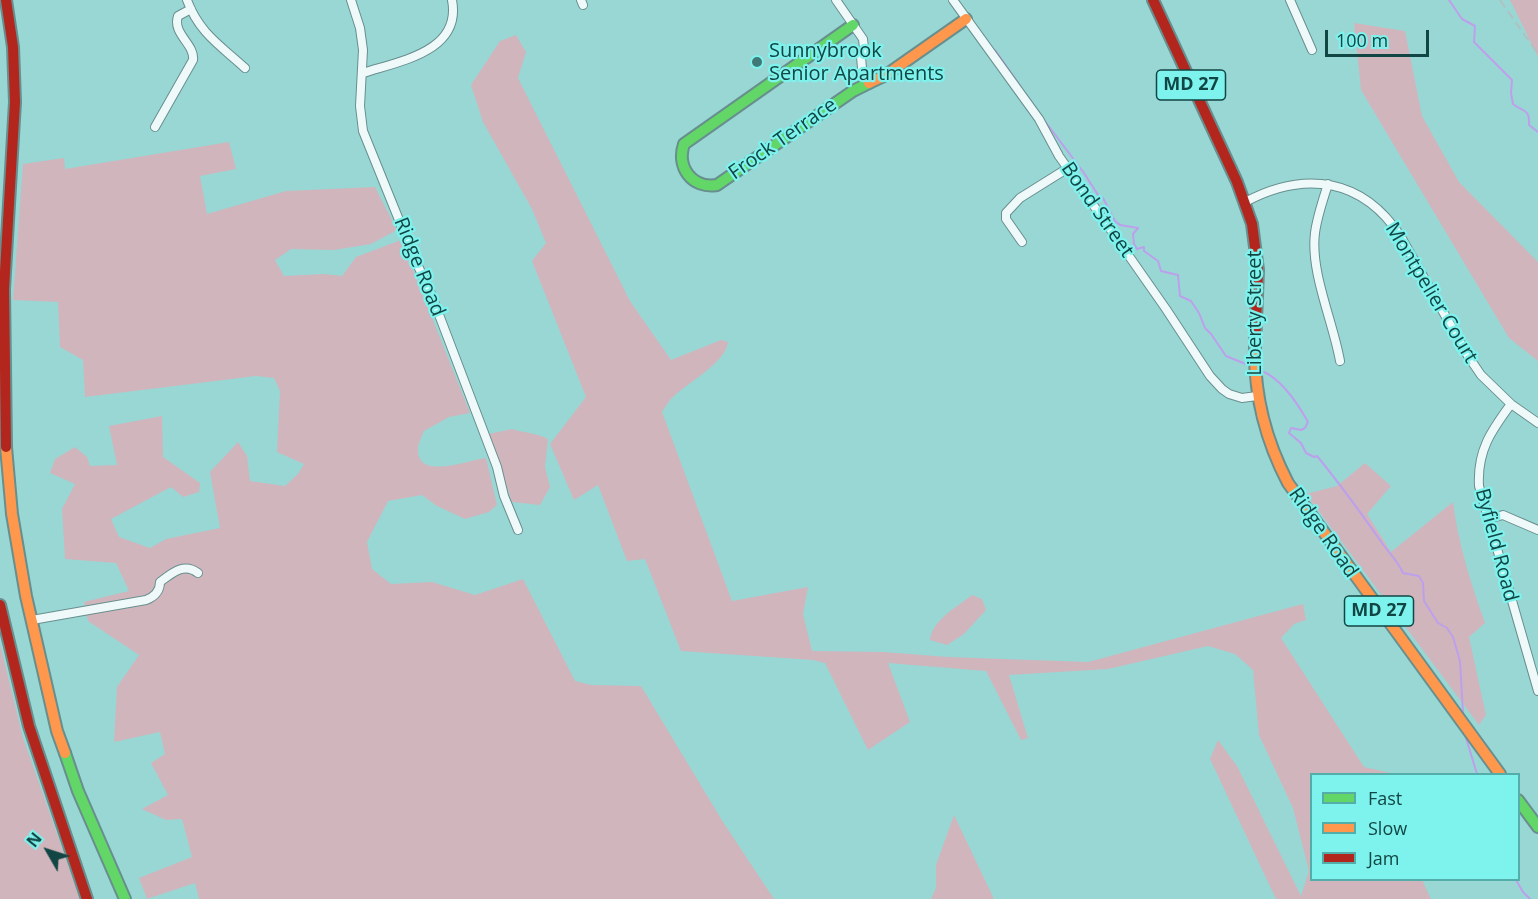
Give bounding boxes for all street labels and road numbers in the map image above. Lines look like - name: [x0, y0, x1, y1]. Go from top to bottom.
- road number: MD 27: [1156, 70, 1226, 100]
- street label: Frock Terrace: [724, 93, 842, 185]
- street label: Bond Street: [1055, 158, 1139, 262]
- street label: Ridge Road: [388, 214, 450, 320]
- street label: Montpelier Court: [1380, 218, 1482, 368]
- street label: Liberty Street: [1243, 250, 1267, 376]
- street label: Ridge Road: [1283, 483, 1363, 583]
- street label: Byfield Road: [1469, 486, 1523, 604]
- road number: MD 27: [1344, 596, 1414, 626]

